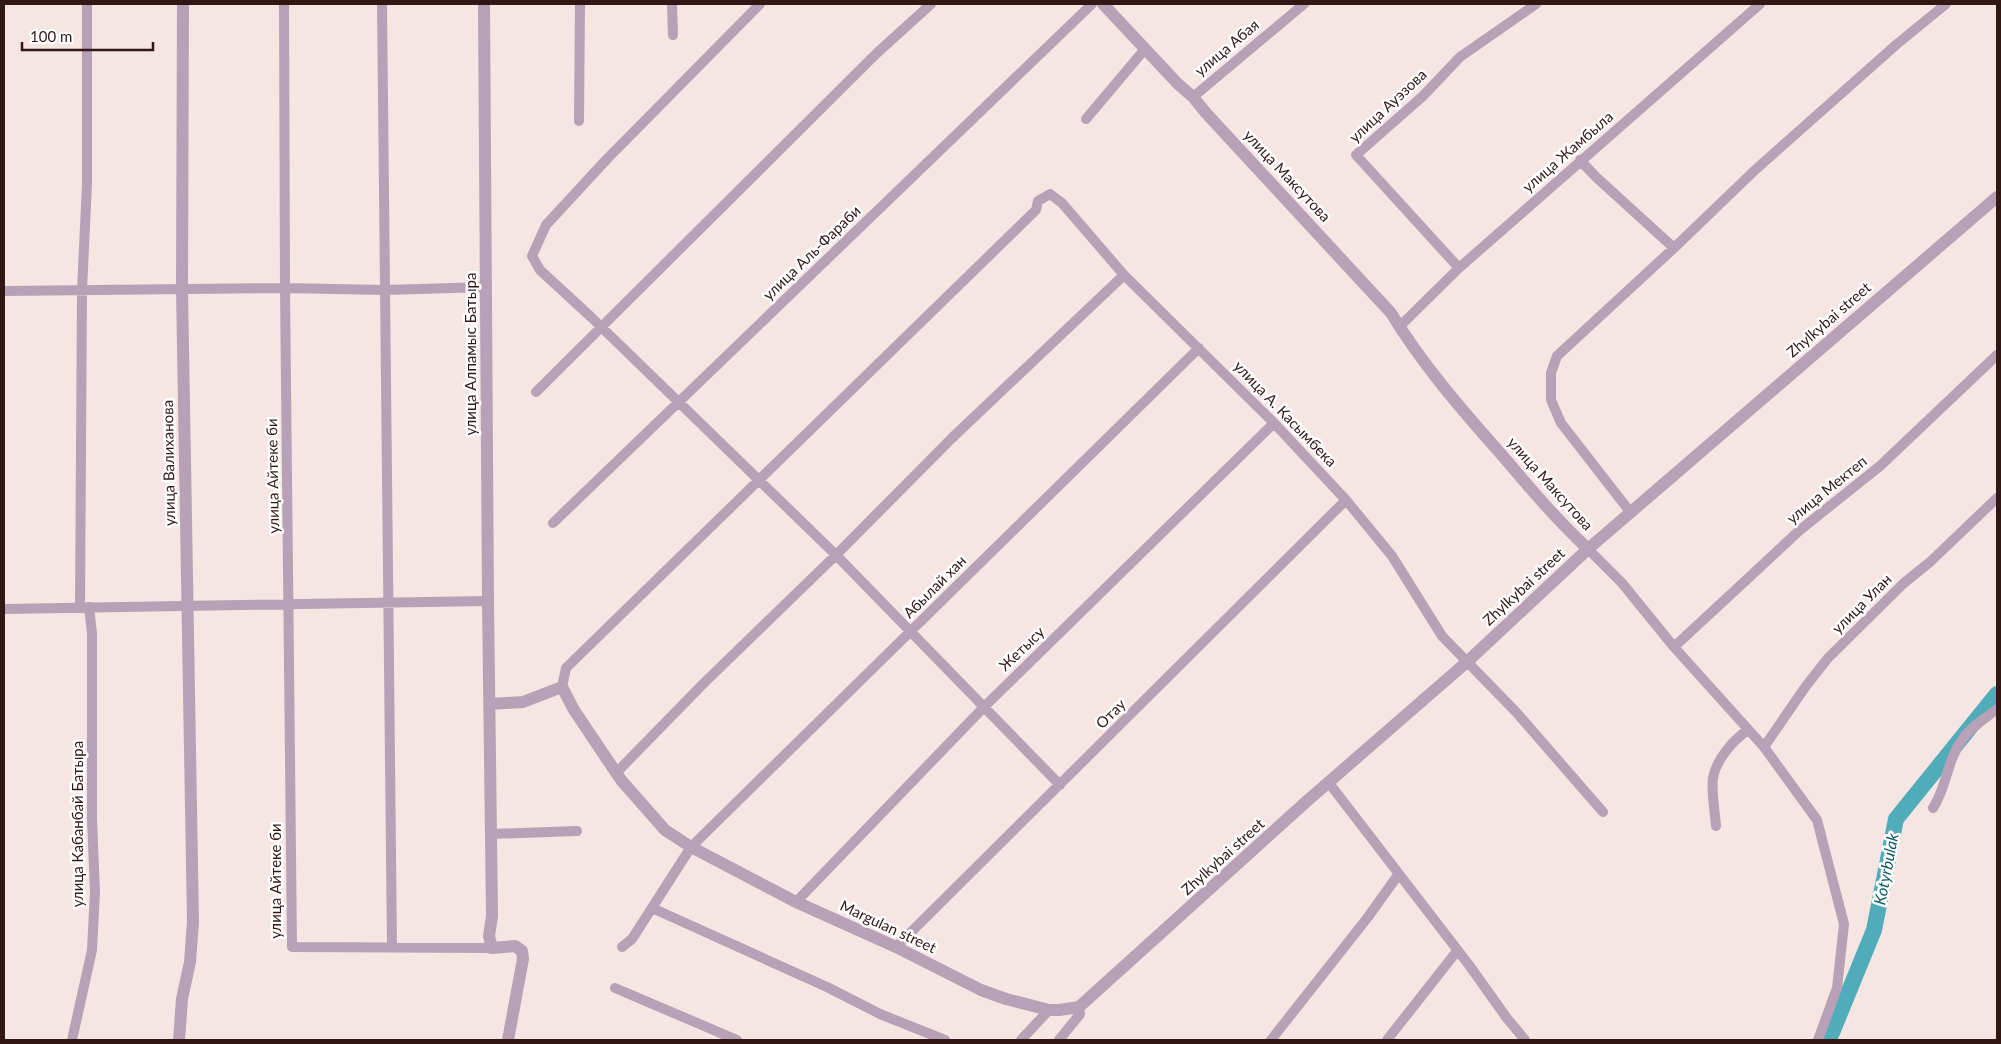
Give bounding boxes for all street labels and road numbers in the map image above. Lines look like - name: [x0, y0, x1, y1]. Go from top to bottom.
- street label: улица Абая: [1191, 15, 1262, 79]
- street label: улица Ауэзова: [1345, 65, 1430, 146]
- street label: улица Жамбыла: [1518, 107, 1616, 195]
- street label: улица Максутова: [1241, 126, 1335, 225]
- street label: улица Аль-Фараби: [759, 201, 864, 303]
- street label: улица Алпамыс Батыра: [461, 273, 479, 435]
- street label: Zhylkybai street: [1783, 278, 1874, 361]
- street label: улица А. Касымбека: [1231, 357, 1341, 470]
- street label: улица Валиханова: [158, 400, 178, 526]
- street label: улица Айтеке би: [262, 418, 282, 534]
- street label: улица Максутова: [1504, 433, 1597, 534]
- street label: улица Мектеп: [1783, 451, 1870, 527]
- street label: Zhylkybai street: [1479, 543, 1568, 629]
- street label: Абылай хан: [899, 551, 969, 621]
- street label: улица Улан: [1828, 570, 1895, 637]
- street label: Жетысу: [995, 622, 1048, 674]
- street label: Отау: [1092, 695, 1129, 732]
- street label: улица Кабанбай Батыра: [68, 741, 86, 907]
- street label: Zhylkybai street: [1177, 814, 1268, 898]
- street label: улица Айтеке би: [266, 823, 284, 939]
- street label: Margulan street: [837, 896, 940, 956]

